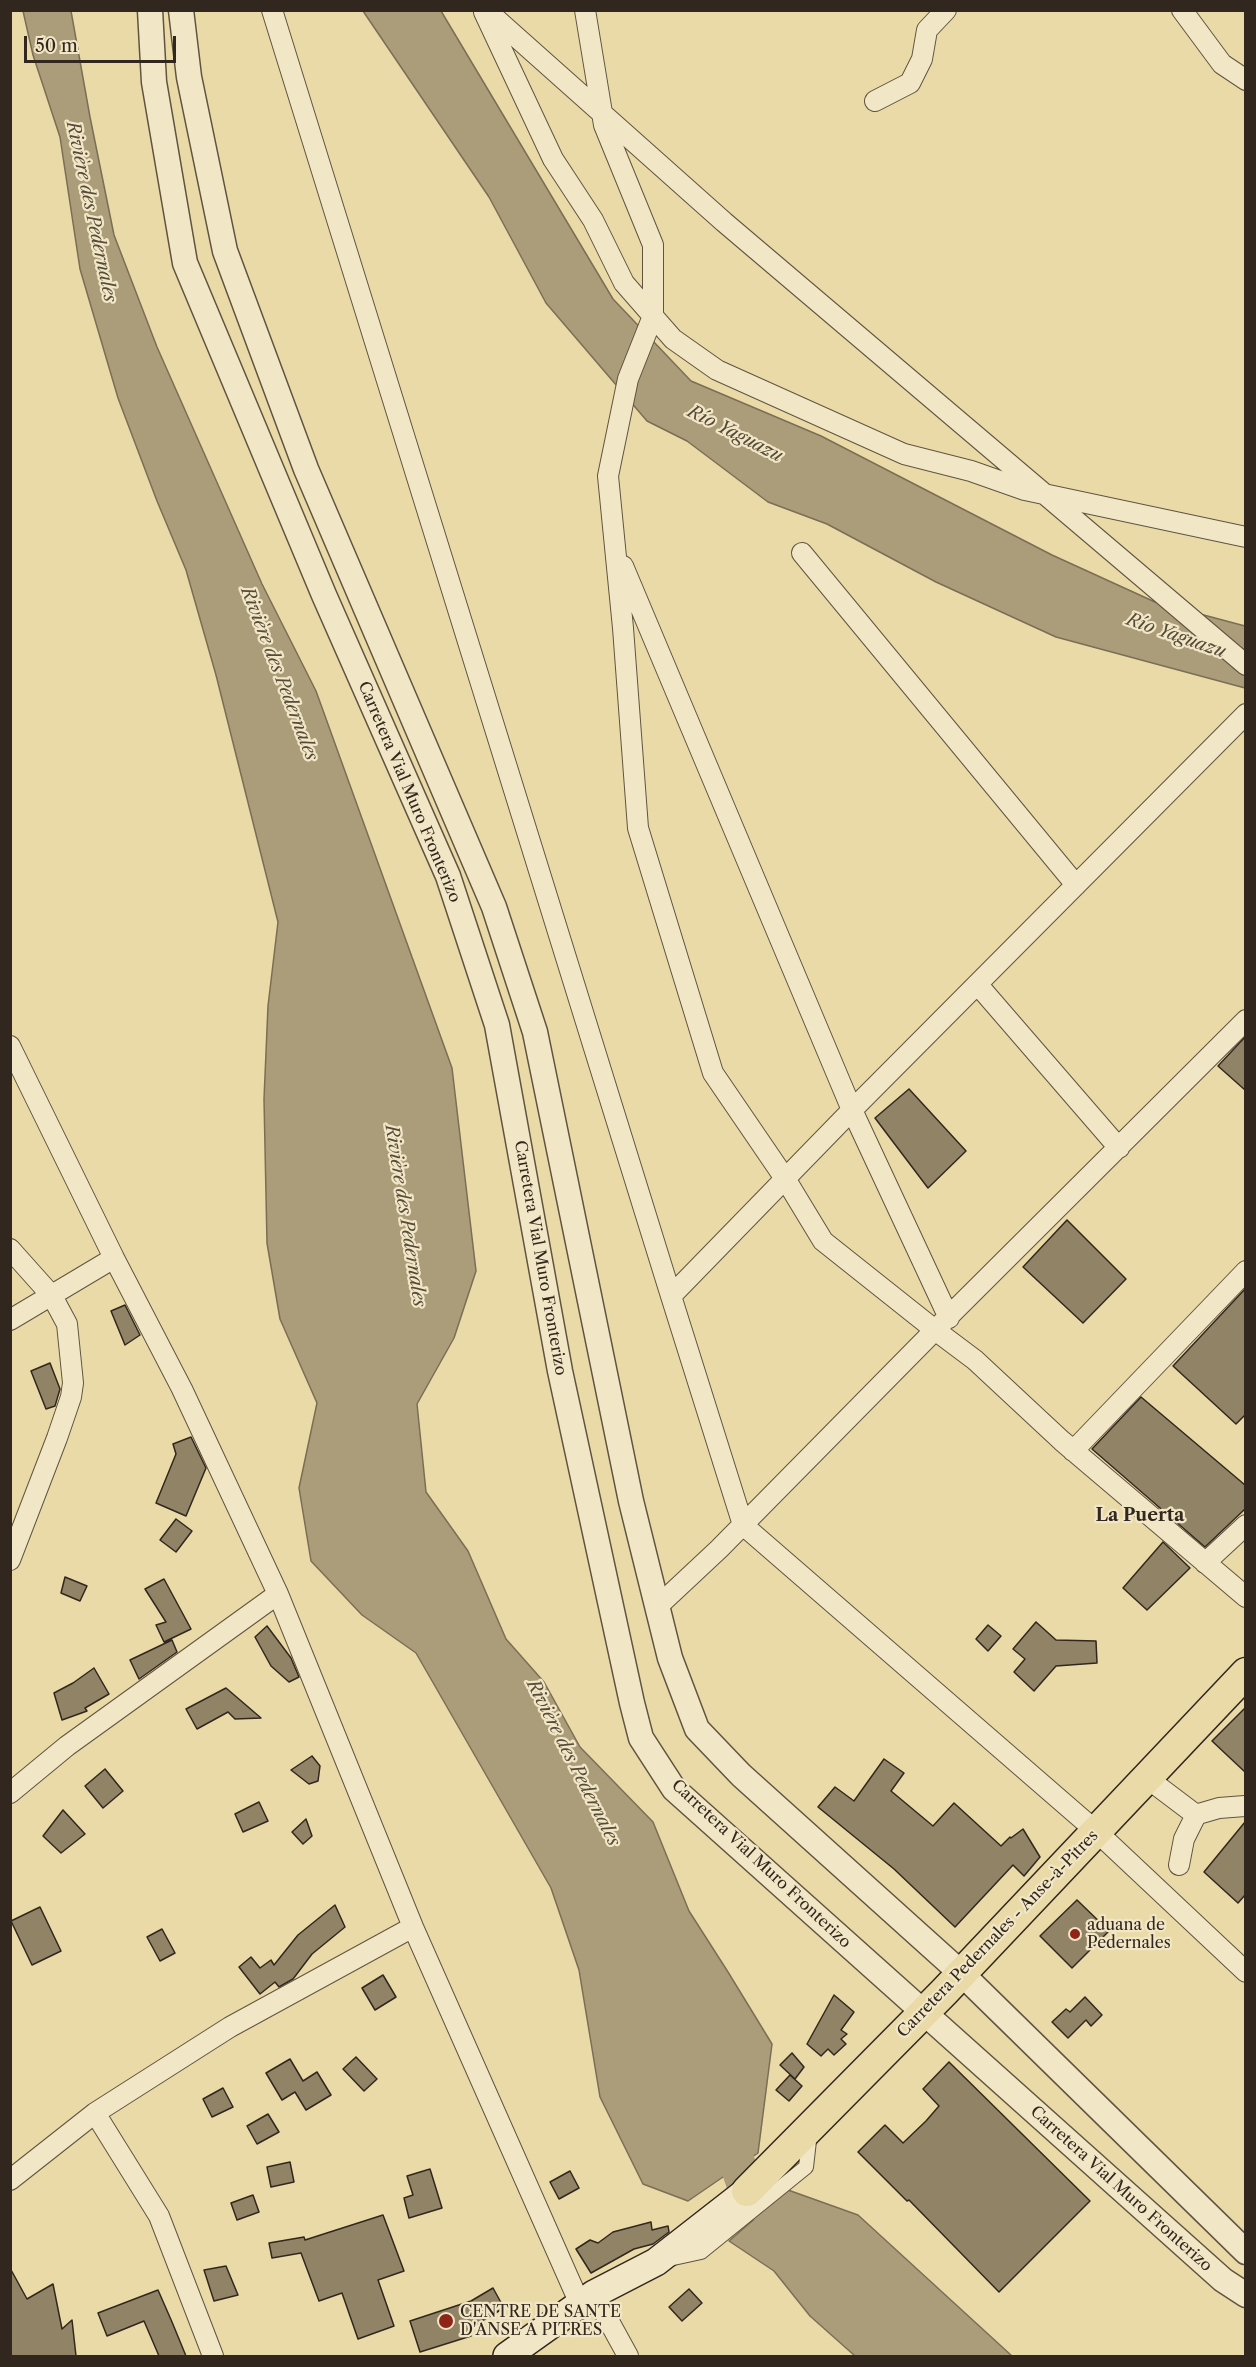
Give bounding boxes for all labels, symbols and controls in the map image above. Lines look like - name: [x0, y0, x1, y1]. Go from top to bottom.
- scale bar: [27, 24, 178, 62]
- text: 50 m: [35, 35, 78, 57]
- water label: Rivière des Pedernales: [61, 120, 121, 304]
- water label: Río Yaguazu: [684, 401, 786, 467]
- water label: Rivière des Pedernales: [236, 584, 322, 764]
- water label: Río Yaguazu: [1124, 609, 1228, 663]
- street label: Carretera Vial Muro Fronterizo: [354, 679, 464, 905]
- water label: Rivière des Pedernales: [380, 1123, 430, 1309]
- street label: Carretera Vial Muro Fronterizo: [510, 1139, 570, 1377]
- district label: La Puerta: [1096, 1505, 1184, 1527]
- water label: Rivière des Pedernales: [521, 1676, 625, 1850]
- street label: Carretera Vial Muro Fronterizo: [667, 1776, 855, 1952]
- street label: Carretera Pedernales - Anse-à-Pitres: [894, 1826, 1102, 2042]
- place label: aduana de Pedernales: [1087, 1915, 1171, 1953]
- marker: aduana de Pedernales: [1068, 1927, 1082, 1941]
- street label: Carretera Vial Muro Fronterizo: [1026, 2102, 1216, 2276]
- place label: CENTRE DE SANTE D'ANSE A PITRES: [460, 2302, 621, 2340]
- marker: CENTRE DE SANTE D'ANSE A PITRES: [437, 2312, 455, 2330]

